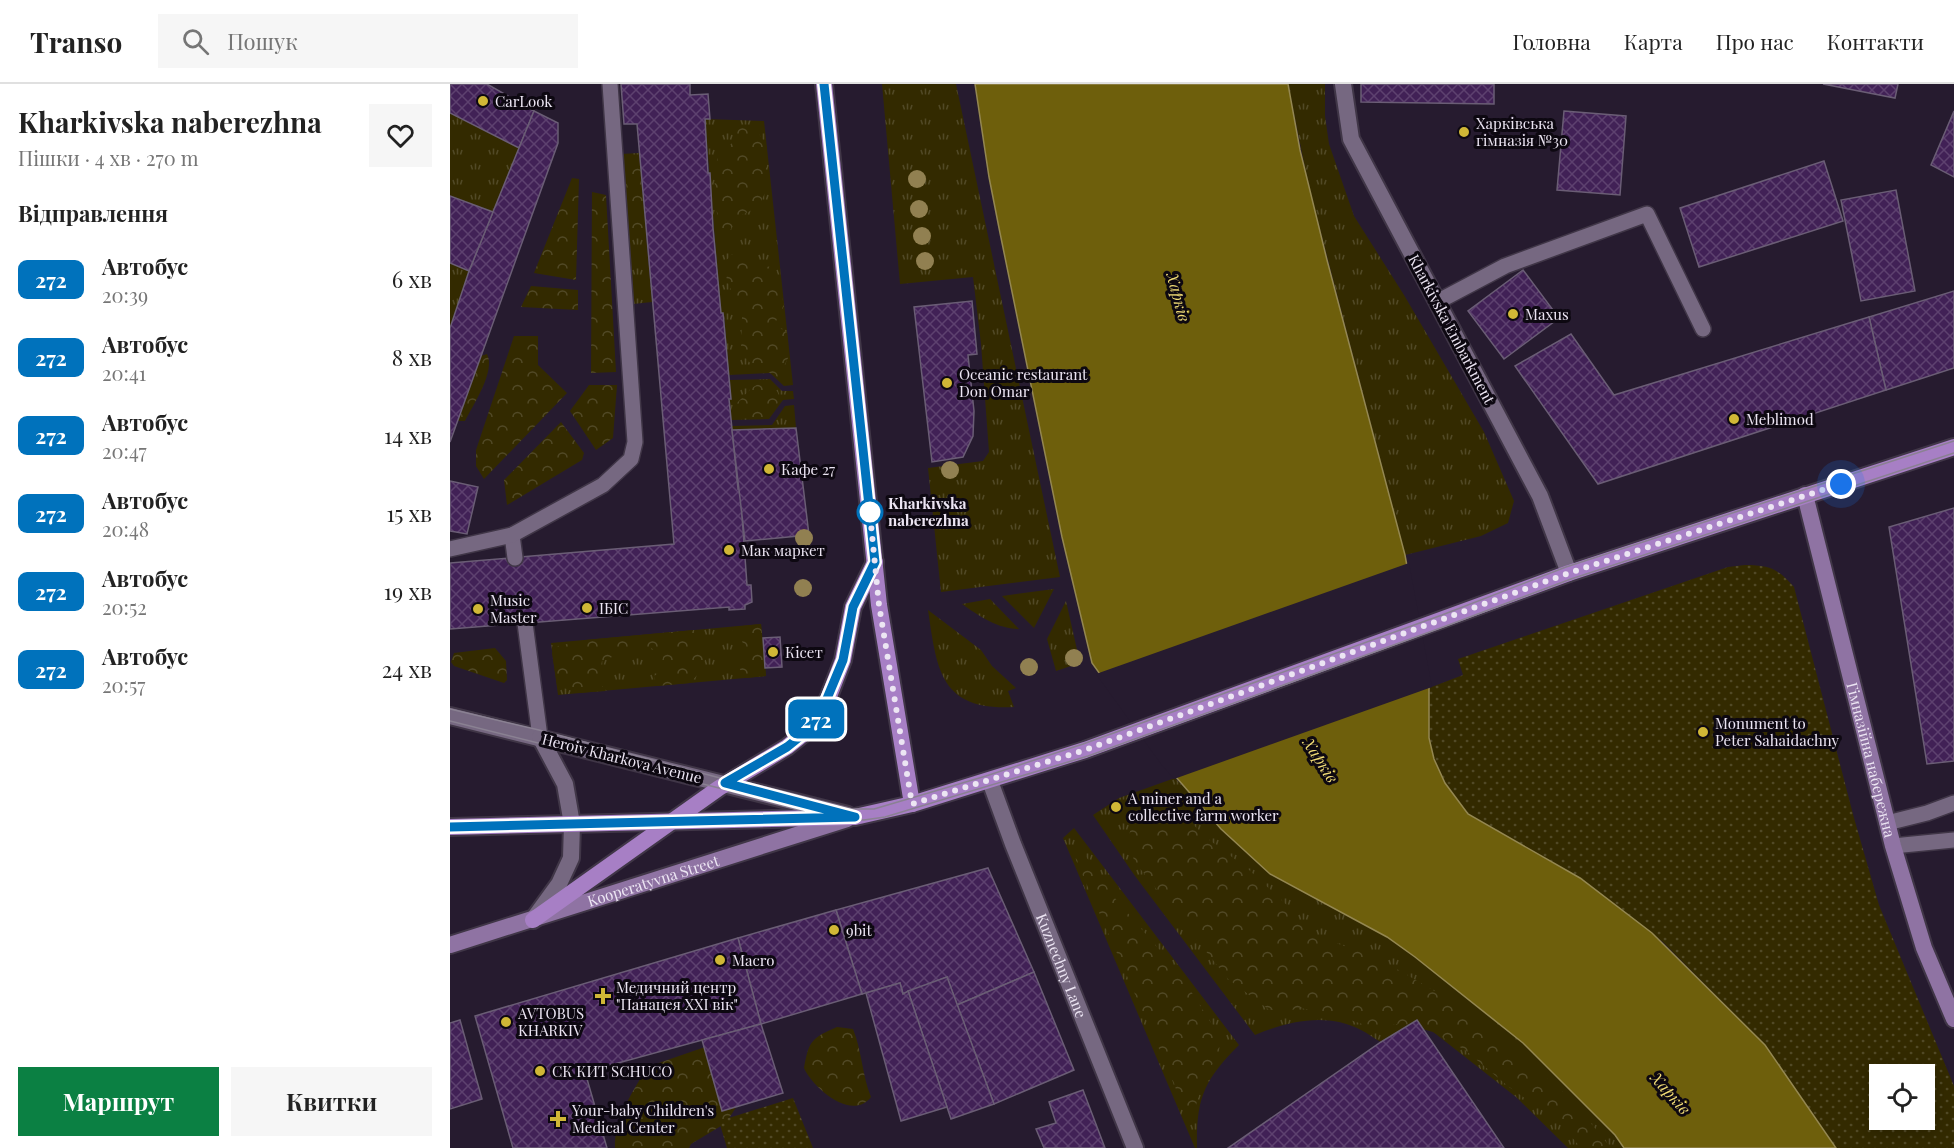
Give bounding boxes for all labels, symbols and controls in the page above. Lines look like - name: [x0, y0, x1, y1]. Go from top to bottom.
- search box: [158, 14, 578, 68]
- text: Transo: [30, 23, 122, 60]
- icon: search: [179, 25, 212, 58]
- text: Пошук: [227, 26, 298, 56]
- text: Головна: [1512, 27, 1591, 55]
- text: Карта: [1624, 27, 1683, 55]
- text: Про нас: [1716, 27, 1794, 55]
- text: Контакти: [1827, 27, 1924, 55]
- place label: CarLook: [495, 91, 553, 111]
- marker: CarLook: [476, 94, 490, 108]
- text: Kharkivska naberezhna: [18, 103, 322, 140]
- button: heart: [369, 104, 432, 167]
- place label: Харківська гімназія №30: [1476, 113, 1568, 150]
- marker: Харківська гімназія №30: [1457, 125, 1471, 139]
- text: Пішки · 4 хв · 270 m: [18, 144, 198, 171]
- text: Відправлення: [18, 198, 168, 228]
- text: Автобус: [102, 251, 188, 281]
- street label: Kharkivska Embarkment: [1404, 251, 1500, 408]
- text: 6 хв: [392, 264, 432, 294]
- text: 272: [35, 265, 67, 293]
- water label: Харків: [1162, 269, 1196, 324]
- text: 20:39: [102, 281, 148, 308]
- place label: Maxus: [1525, 304, 1569, 324]
- marker: Maxus: [1506, 307, 1520, 321]
- text: Автобус: [102, 329, 188, 359]
- text: 8 хв: [392, 342, 432, 372]
- text: 272: [35, 343, 67, 371]
- text: 20:41: [102, 359, 146, 386]
- place label: Oceanic restaurant Don Omar: [959, 364, 1088, 401]
- marker: Oceanic restaurant Don Omar: [940, 376, 954, 390]
- text: Автобус: [102, 407, 188, 437]
- place label: Meblimod: [1746, 409, 1814, 429]
- marker: Meblimod: [1727, 412, 1741, 426]
- text: 14 хв: [384, 420, 432, 450]
- text: 272: [35, 421, 67, 449]
- text: 20:47: [102, 437, 147, 464]
- place label: Кафе 27: [781, 459, 835, 479]
- marker: Кафе 27: [762, 462, 776, 476]
- your location: [1826, 469, 1856, 499]
- text: Автобус: [102, 485, 188, 515]
- place label: Kharkivska naberezhna: [888, 493, 969, 530]
- text: 15 хв: [386, 498, 432, 528]
- text: 272: [35, 499, 67, 527]
- marker: Kharkivska naberezhna: [857, 499, 883, 525]
- text: 20:48: [102, 515, 149, 542]
- place label: Мак маркет: [741, 540, 825, 560]
- marker: Мак маркет: [722, 543, 736, 557]
- text: Автобус: [102, 563, 188, 593]
- text: 19 хв: [384, 576, 432, 606]
- text: 272: [35, 577, 67, 605]
- place label: Music Master: [490, 590, 537, 627]
- text: 20:52: [102, 593, 147, 620]
- place label: ІБІС: [599, 598, 628, 618]
- marker: ІБІС: [580, 601, 594, 615]
- marker: Music Master: [471, 602, 485, 616]
- text: Автобус: [102, 641, 188, 671]
- place label: Кісет: [785, 642, 823, 662]
- marker: Кісет: [766, 645, 780, 659]
- text: 24 хв: [382, 654, 432, 684]
- text: 272: [35, 655, 67, 683]
- text: 20:57: [102, 671, 145, 698]
- street label: Гімназійна набережна: [1842, 680, 1901, 840]
- line badge: 272: [782, 700, 850, 738]
- text: 272: [800, 705, 832, 733]
- place label: Monument to Peter Sahaidachny: [1715, 713, 1840, 750]
- marker: Monument to Peter Sahaidachny: [1696, 725, 1710, 739]
- street label: Heroiv Kharkova Avenue: [540, 728, 704, 788]
- water label: Харків: [1298, 733, 1344, 787]
- place label: A miner and a collective farm worker: [1127, 788, 1279, 825]
- marker: A miner and a collective farm worker: [1109, 800, 1123, 814]
- street label: Kooperatyvna Street: [585, 850, 722, 911]
- street label: Kuznechny Lane: [1032, 910, 1092, 1021]
- place label: 9bit: [846, 920, 872, 940]
- marker: 9bit: [827, 923, 841, 937]
- place label: Macro: [732, 950, 774, 970]
- marker: Macro: [713, 953, 727, 967]
- place label: Медичний центр "Панацея XXI вік": [616, 977, 738, 1014]
- marker: Медичний центр "Панацея XXI вік": [594, 987, 612, 1005]
- place label: AVTOBUS KHARKІV: [517, 1003, 584, 1040]
- marker: AVTOBUS KHARKІV: [499, 1015, 513, 1029]
- place label: СК КИТ SCHUCO: [552, 1061, 672, 1081]
- marker: СК КИТ SCHUCO: [533, 1064, 547, 1078]
- map controls: [1869, 1064, 1935, 1130]
- button: locate: [1869, 1064, 1935, 1130]
- button: Маршрут: [18, 1067, 219, 1136]
- button: Квитки: [231, 1067, 432, 1136]
- water label: Харків: [1646, 1067, 1696, 1119]
- place label: Your-baby Children's Medical Center: [571, 1100, 714, 1137]
- marker: Your-baby Children's Medical Center: [549, 1110, 567, 1128]

